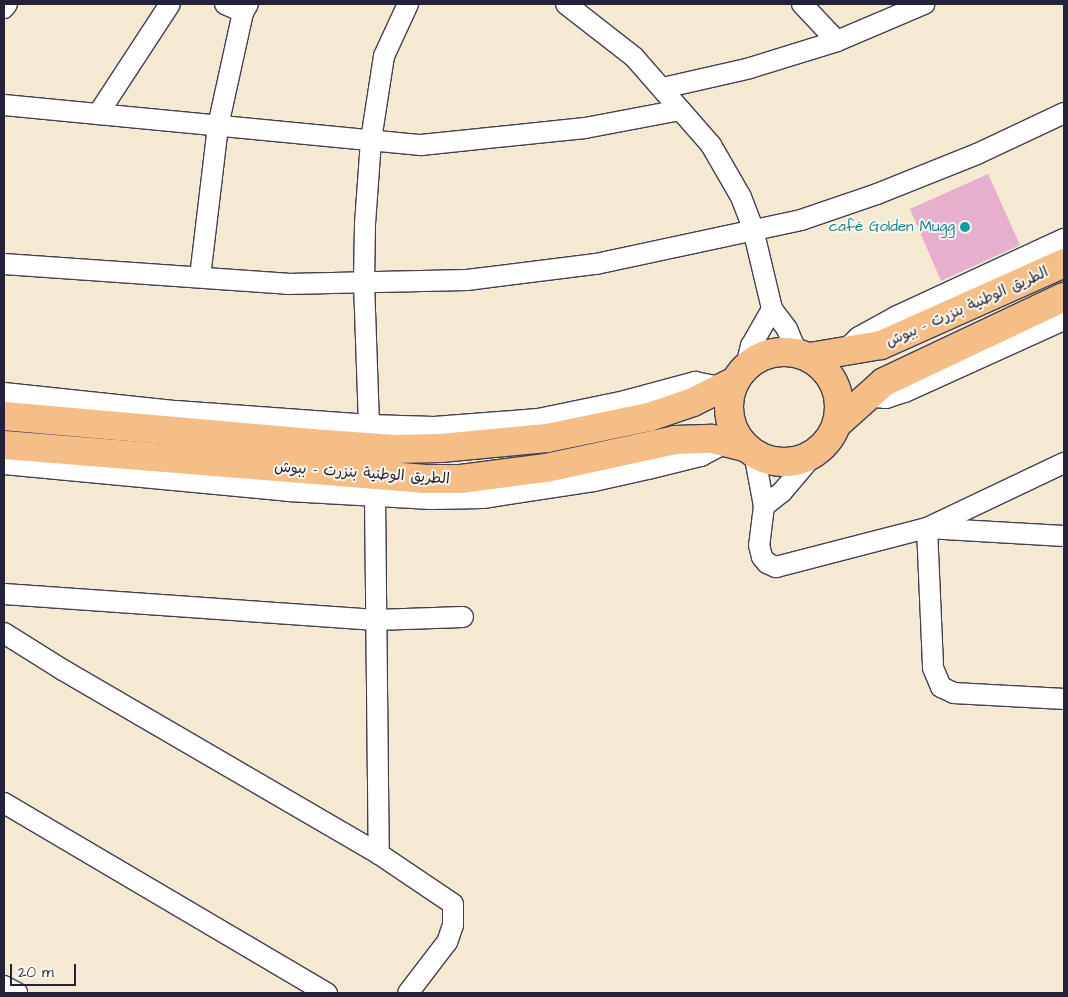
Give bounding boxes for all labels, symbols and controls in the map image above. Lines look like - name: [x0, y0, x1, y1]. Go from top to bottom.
- place label: café Golden Mugg: [829, 218, 955, 236]
- marker: café Golden Mugg: [959, 221, 971, 233]
- street label: الطريق الوطنية بنزرت - ببوش: [883, 263, 1051, 351]
- street label: الطريق الوطنية بنزرت - ببوش: [274, 458, 450, 488]
- scale bar: [12, 954, 79, 986]
- text: 20 m: [18, 962, 54, 983]

